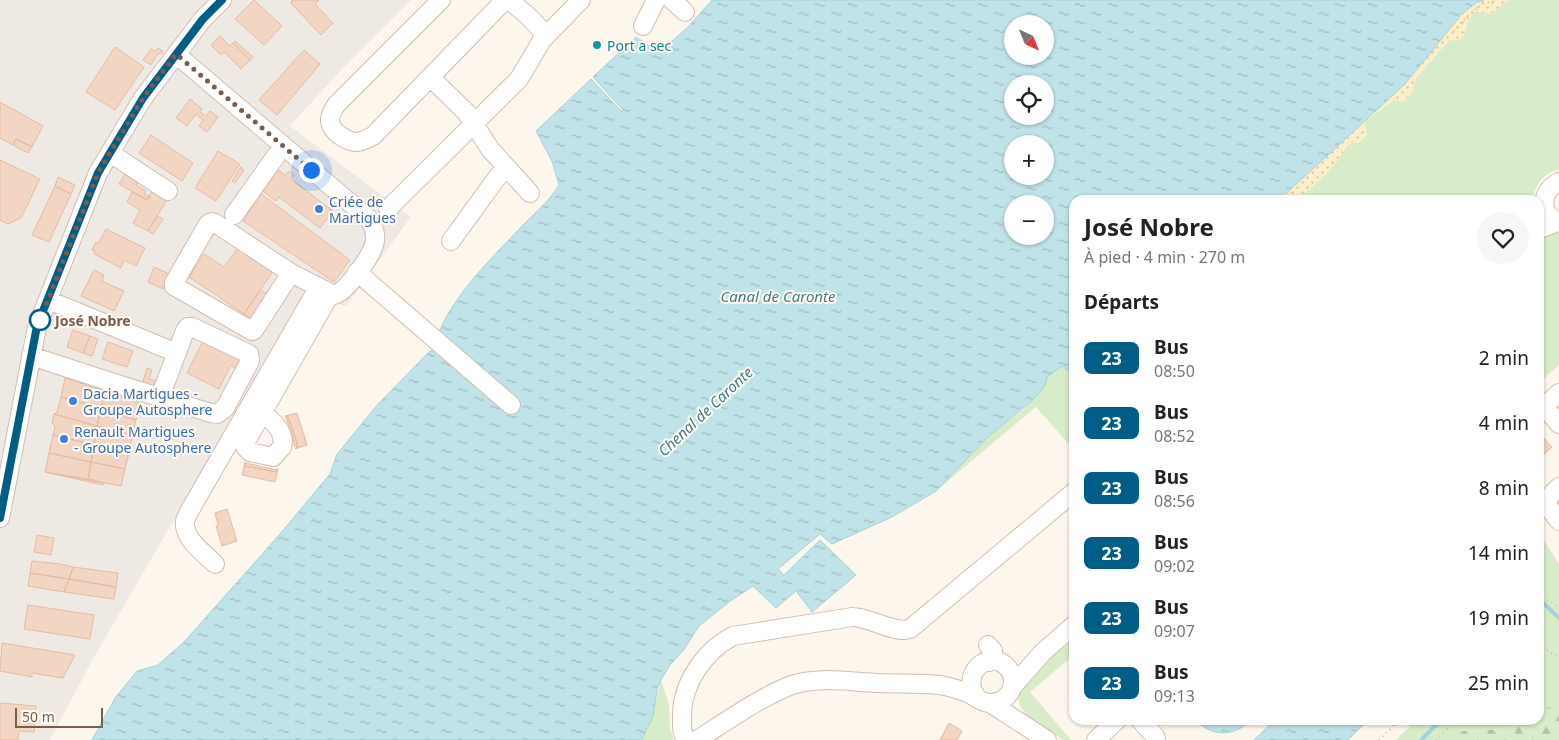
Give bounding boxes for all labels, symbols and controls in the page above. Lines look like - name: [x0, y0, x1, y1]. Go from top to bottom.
- north arrow: [1004, 15, 1054, 65]
- map controls: [1004, 15, 1054, 245]
- place label: Port a sec: [607, 36, 672, 55]
- marker: Port a sec: [591, 39, 603, 51]
- button: locate: [1004, 75, 1054, 125]
- button: +: [1004, 135, 1054, 185]
- your location: [299, 158, 324, 183]
- place label: Criée de Martigues: [329, 192, 396, 227]
- button: −: [1004, 195, 1054, 245]
- marker: Criée de Martigues: [313, 203, 325, 215]
- text: José Nobre: [1084, 210, 1214, 243]
- button: heart: [1477, 212, 1529, 264]
- text: À pied · 4 min · 270 m: [1084, 246, 1245, 268]
- water label: Canal de Caronte: [721, 286, 836, 306]
- text: Départs: [1084, 289, 1159, 315]
- marker: José Nobre: [29, 309, 51, 331]
- place label: José Nobre: [53, 311, 131, 330]
- text: Bus: [1154, 334, 1189, 360]
- text: 2 min: [1479, 345, 1529, 371]
- text: 23: [1101, 346, 1122, 370]
- text: 08:50: [1154, 360, 1195, 382]
- water label: Chenal de Caronte: [653, 362, 757, 460]
- place label: Dacia Martigues - Groupe Autosphere: [83, 384, 212, 419]
- marker: Dacia Martigues - Groupe Autosphere: [67, 395, 79, 407]
- text: Bus: [1154, 399, 1189, 425]
- text: 4 min: [1479, 410, 1529, 436]
- text: 23: [1101, 411, 1122, 435]
- place label: Renault Martigues - Groupe Autosphere: [74, 422, 212, 457]
- text: 08:52: [1154, 425, 1195, 447]
- marker: Renault Martigues - Groupe Autosphere: [58, 433, 70, 445]
- text: Bus: [1154, 464, 1189, 490]
- text: 8 min: [1479, 475, 1529, 501]
- text: 23: [1101, 476, 1122, 500]
- text: 08:56: [1154, 490, 1195, 512]
- text: Bus: [1154, 529, 1189, 555]
- text: 14 min: [1468, 540, 1529, 566]
- text: 23: [1101, 541, 1122, 565]
- text: 09:02: [1154, 555, 1195, 577]
- text: Bus: [1154, 594, 1189, 620]
- text: 19 min: [1468, 605, 1529, 631]
- text: 23: [1101, 606, 1122, 630]
- text: 09:07: [1154, 620, 1195, 642]
- text: Bus: [1154, 659, 1189, 685]
- text: 25 min: [1468, 670, 1529, 696]
- text: 23: [1101, 671, 1122, 695]
- text: 09:13: [1154, 685, 1195, 707]
- scale bar: [15, 705, 102, 728]
- text: 50 m: [22, 707, 55, 726]

